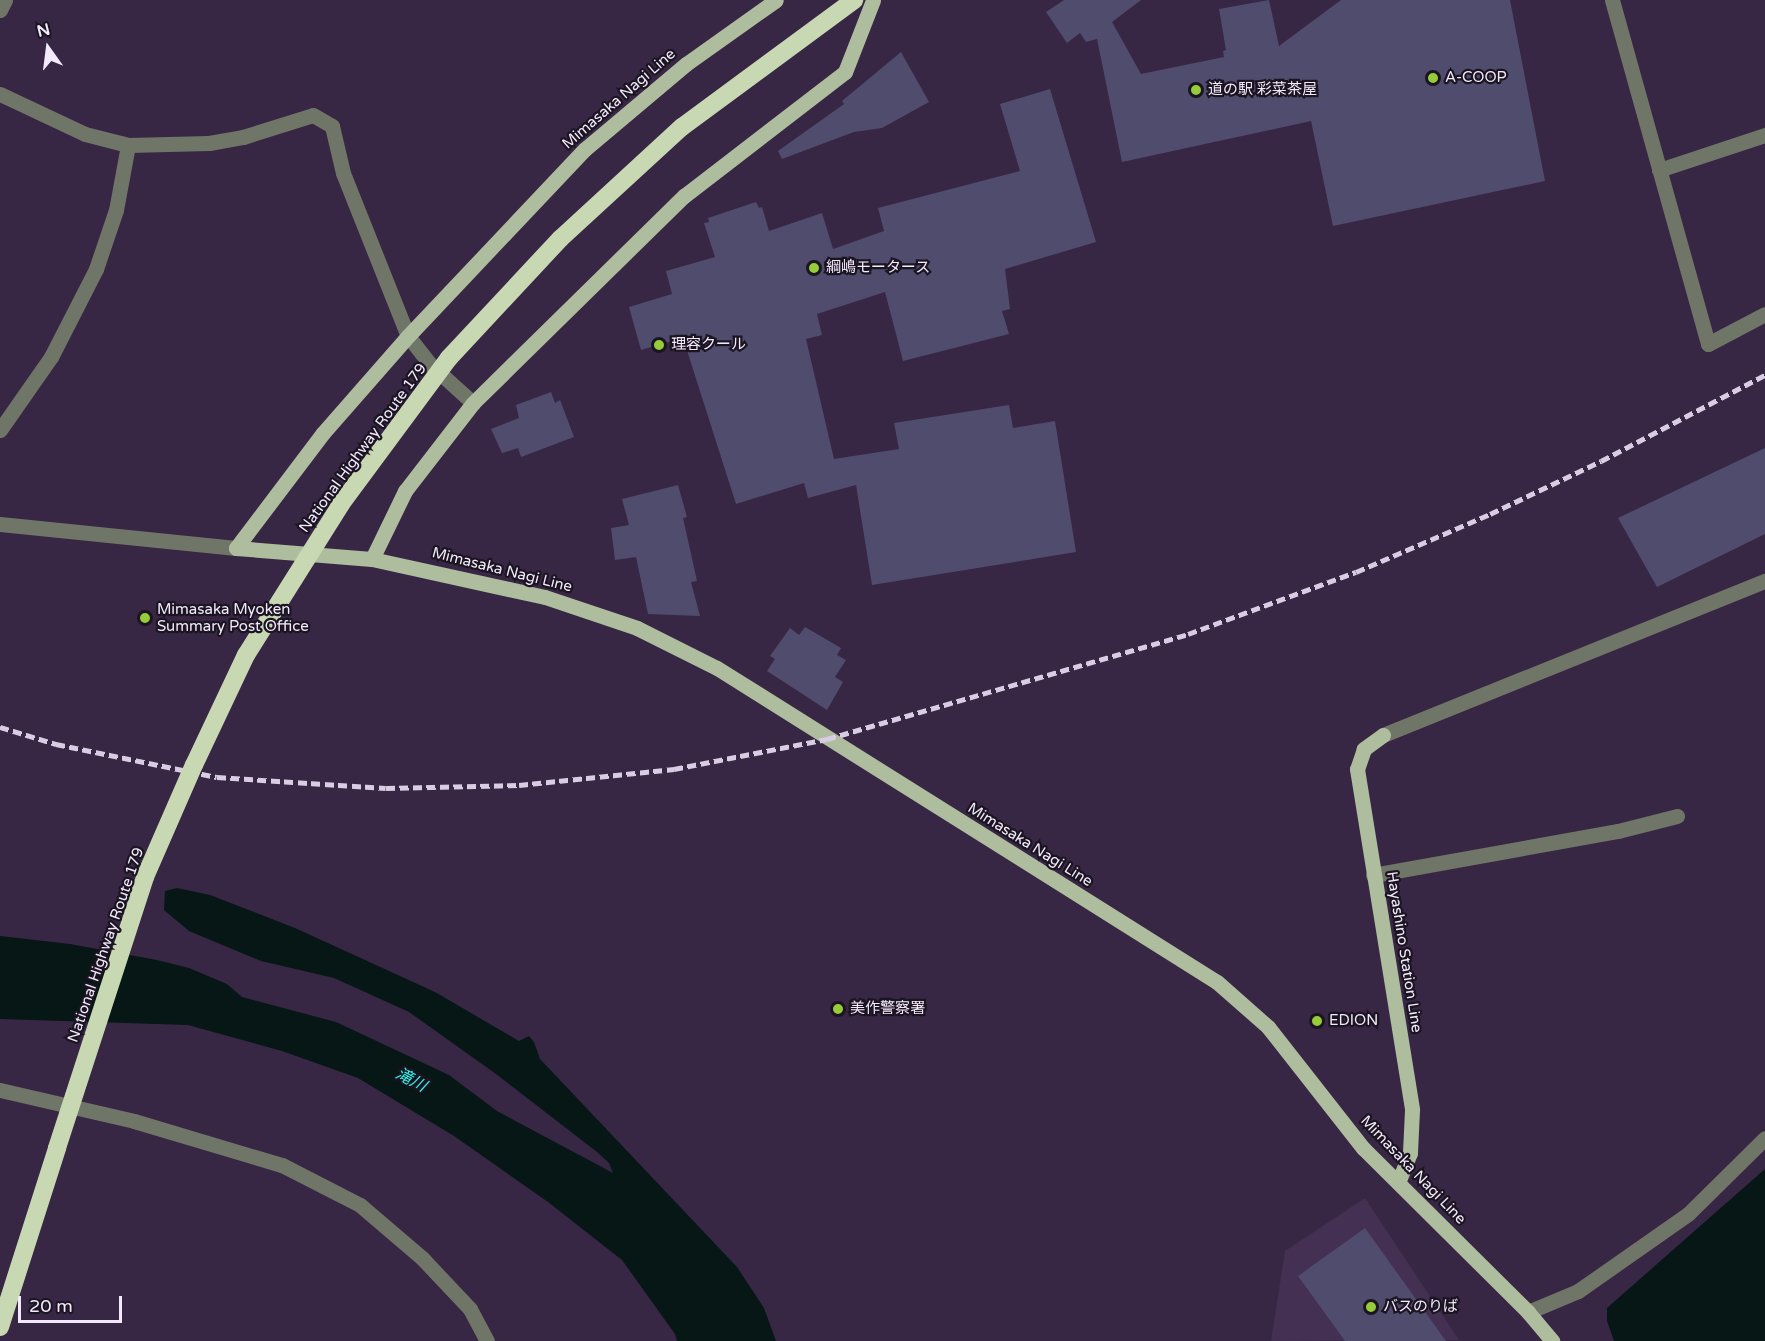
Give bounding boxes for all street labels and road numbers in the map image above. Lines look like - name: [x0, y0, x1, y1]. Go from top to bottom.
- street label: Mimasaka Nagi Line: [559, 45, 679, 153]
- street label: National Highway Route 179: [296, 360, 430, 536]
- street label: Mimasaka Nagi Line: [430, 544, 574, 596]
- street label: Mimasaka Nagi Line: [964, 799, 1096, 891]
- street label: National Highway Route 179: [64, 845, 148, 1045]
- street label: Hayashino Station Line: [1382, 870, 1426, 1034]
- street label: Mimasaka Nagi Line: [1357, 1112, 1469, 1228]

